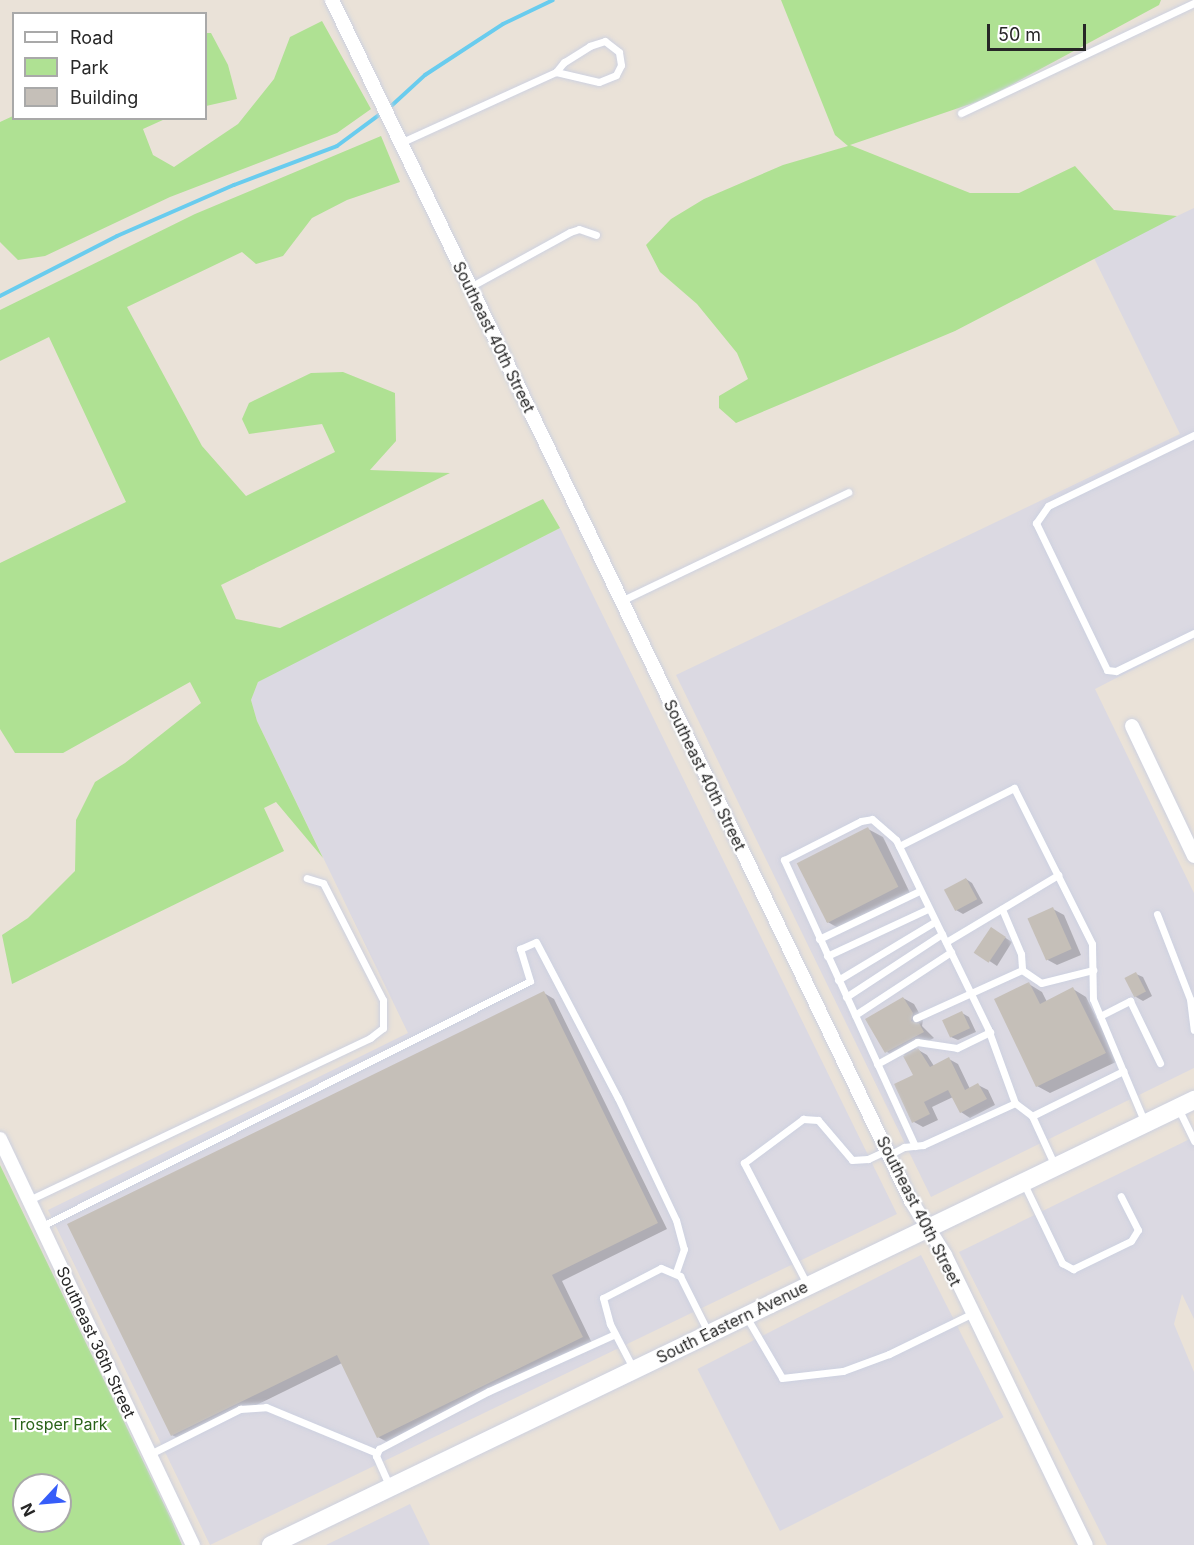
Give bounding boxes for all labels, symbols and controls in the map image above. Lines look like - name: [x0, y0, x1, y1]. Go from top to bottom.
- legend: [12, 12, 207, 120]
- scale bar: [990, 12, 1089, 50]
- text: 50 m: [998, 24, 1041, 45]
- text: Road: [70, 27, 113, 48]
- text: Park: [70, 57, 109, 78]
- text: Building: [70, 87, 138, 108]
- street label: Southeast 40th Street: [449, 258, 539, 416]
- street label: Southeast 40th Street: [660, 696, 750, 854]
- street label: Southeast 40th Street: [873, 1133, 965, 1289]
- street label: Southeast 36th Street: [52, 1263, 140, 1421]
- street label: South Eastern Avenue: [653, 1277, 811, 1367]
- park label: Trosper Park: [10, 1414, 108, 1434]
- north arrow: [12, 1473, 72, 1533]
- text: N: [16, 1500, 39, 1520]

